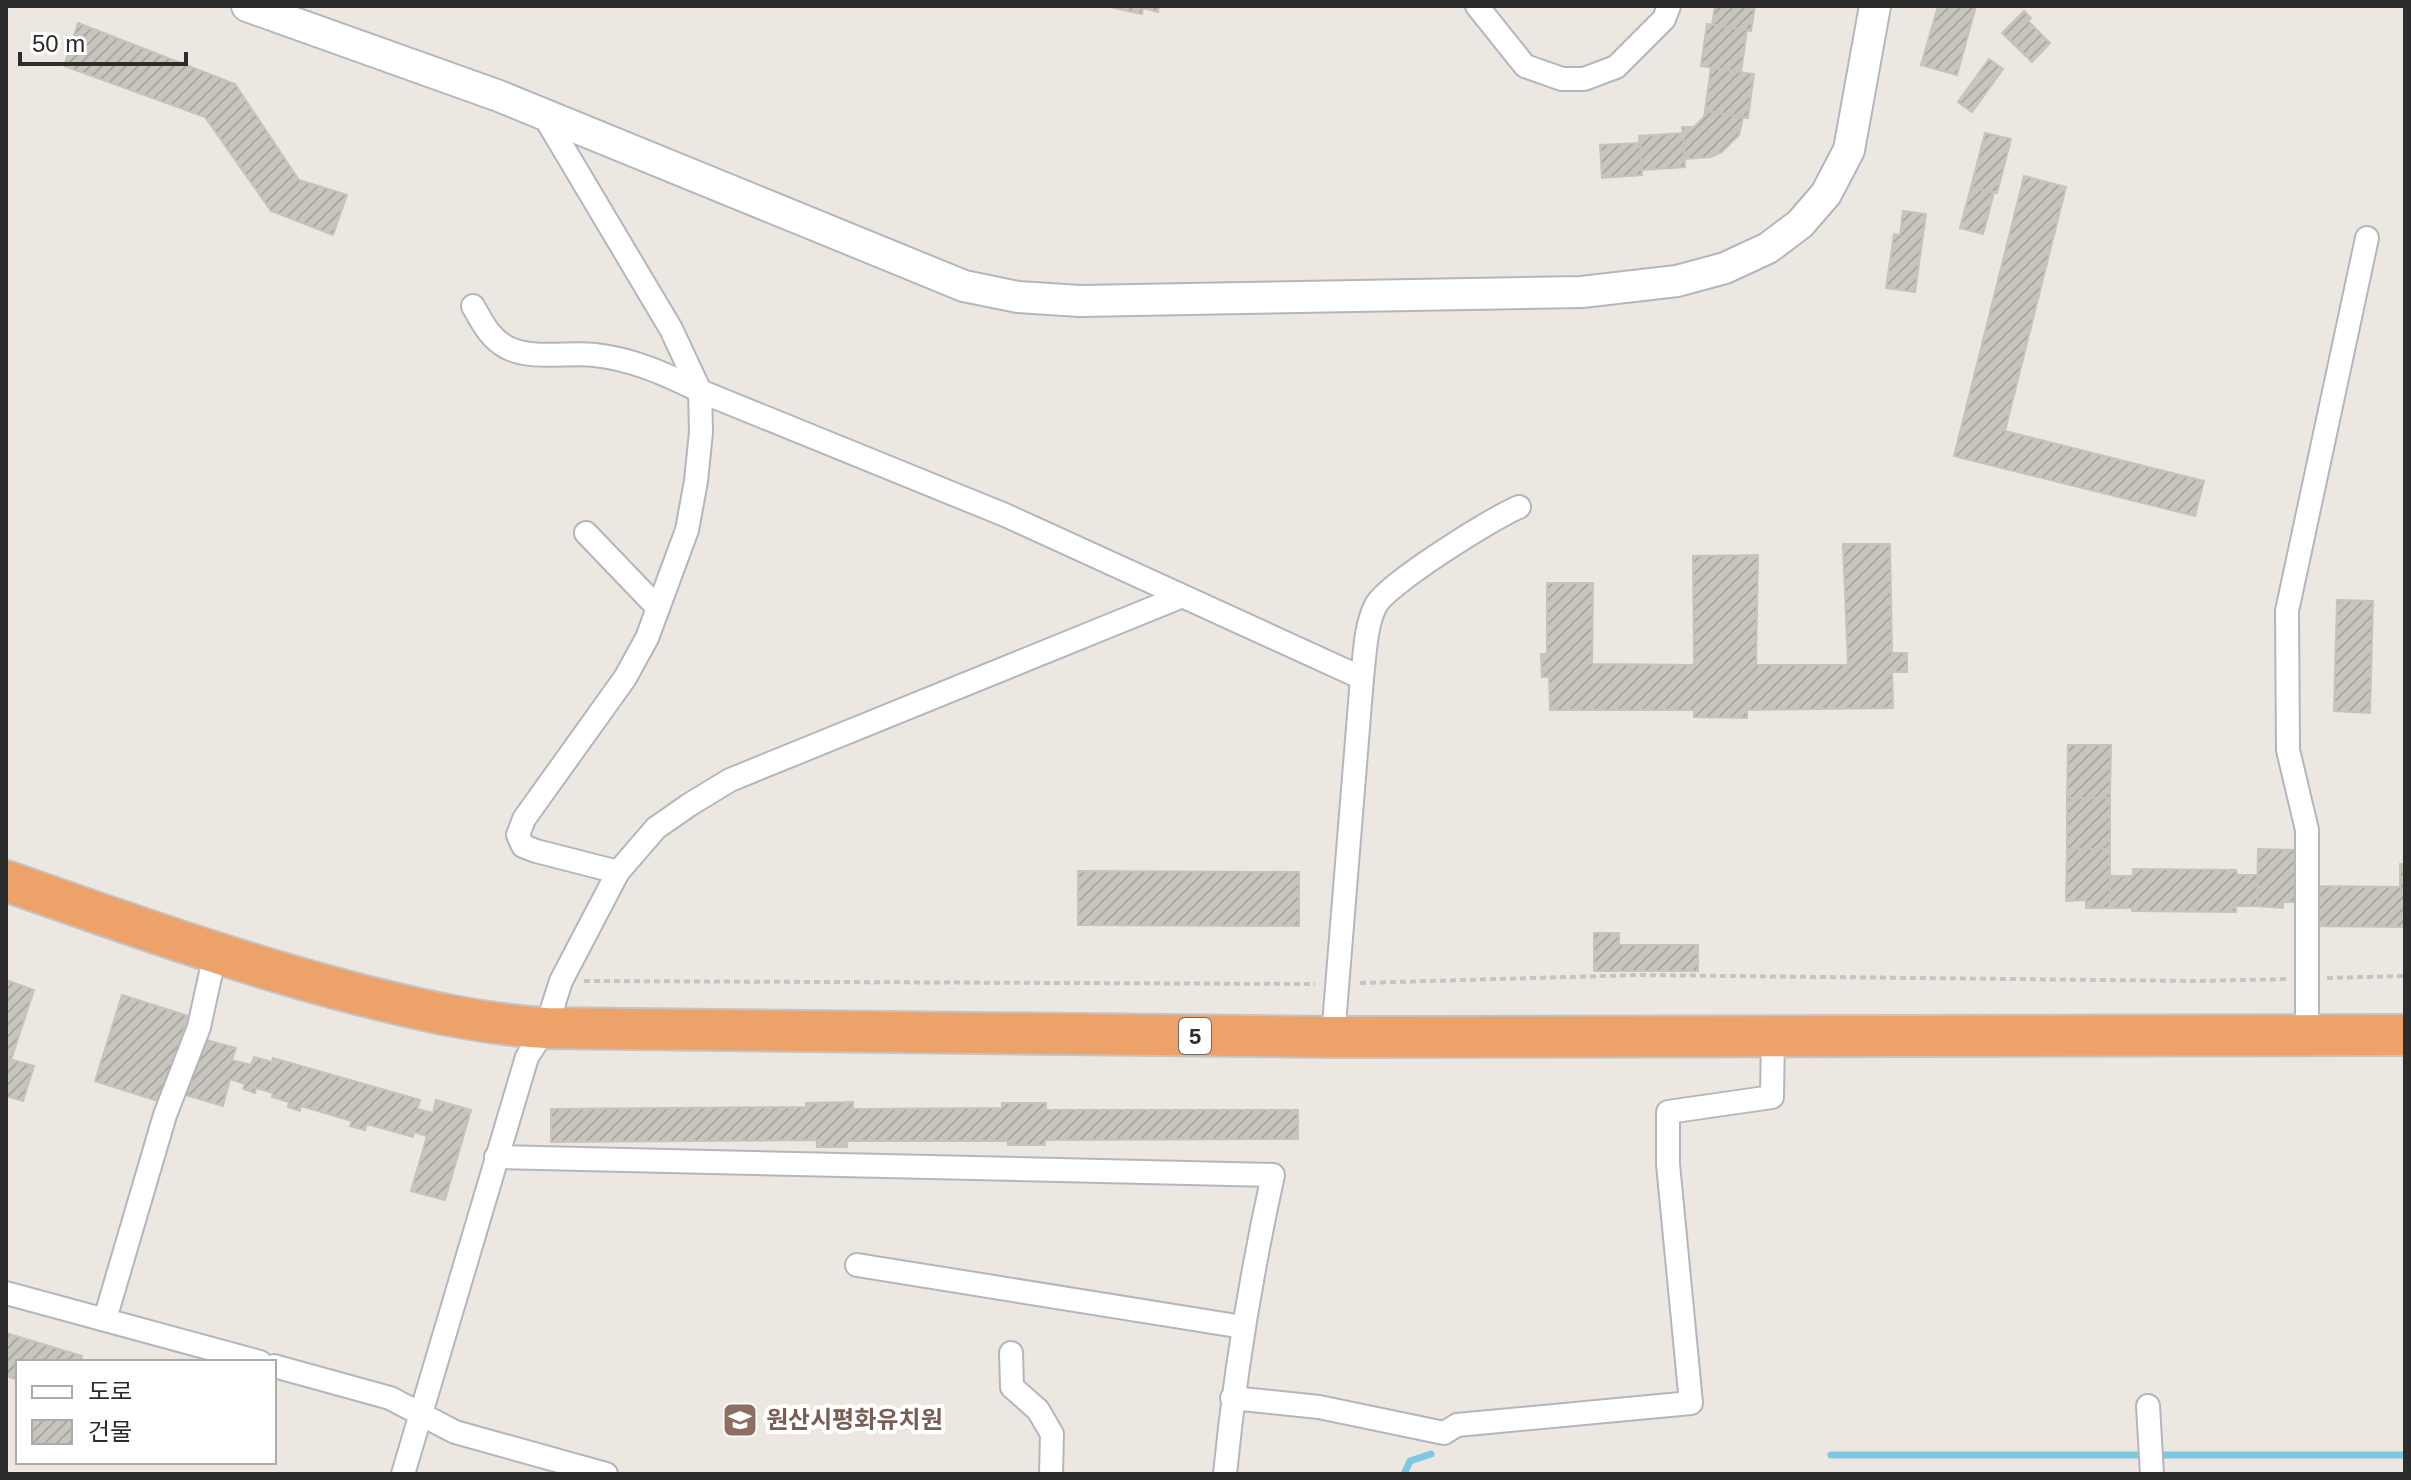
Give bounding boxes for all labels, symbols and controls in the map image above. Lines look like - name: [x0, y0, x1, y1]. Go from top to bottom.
- scale bar: [20, 16, 186, 66]
- text: 50 m: [32, 30, 85, 57]
- road number: 5: [1179, 1018, 1211, 1054]
- legend: [16, 1360, 276, 1464]
- text: 도로: [88, 1378, 132, 1405]
- school or university icon: 원산시평화유치원: [721, 1401, 759, 1439]
- place label: 원산시평화유치원: [766, 1406, 943, 1433]
- text: 건물: [88, 1418, 132, 1445]

